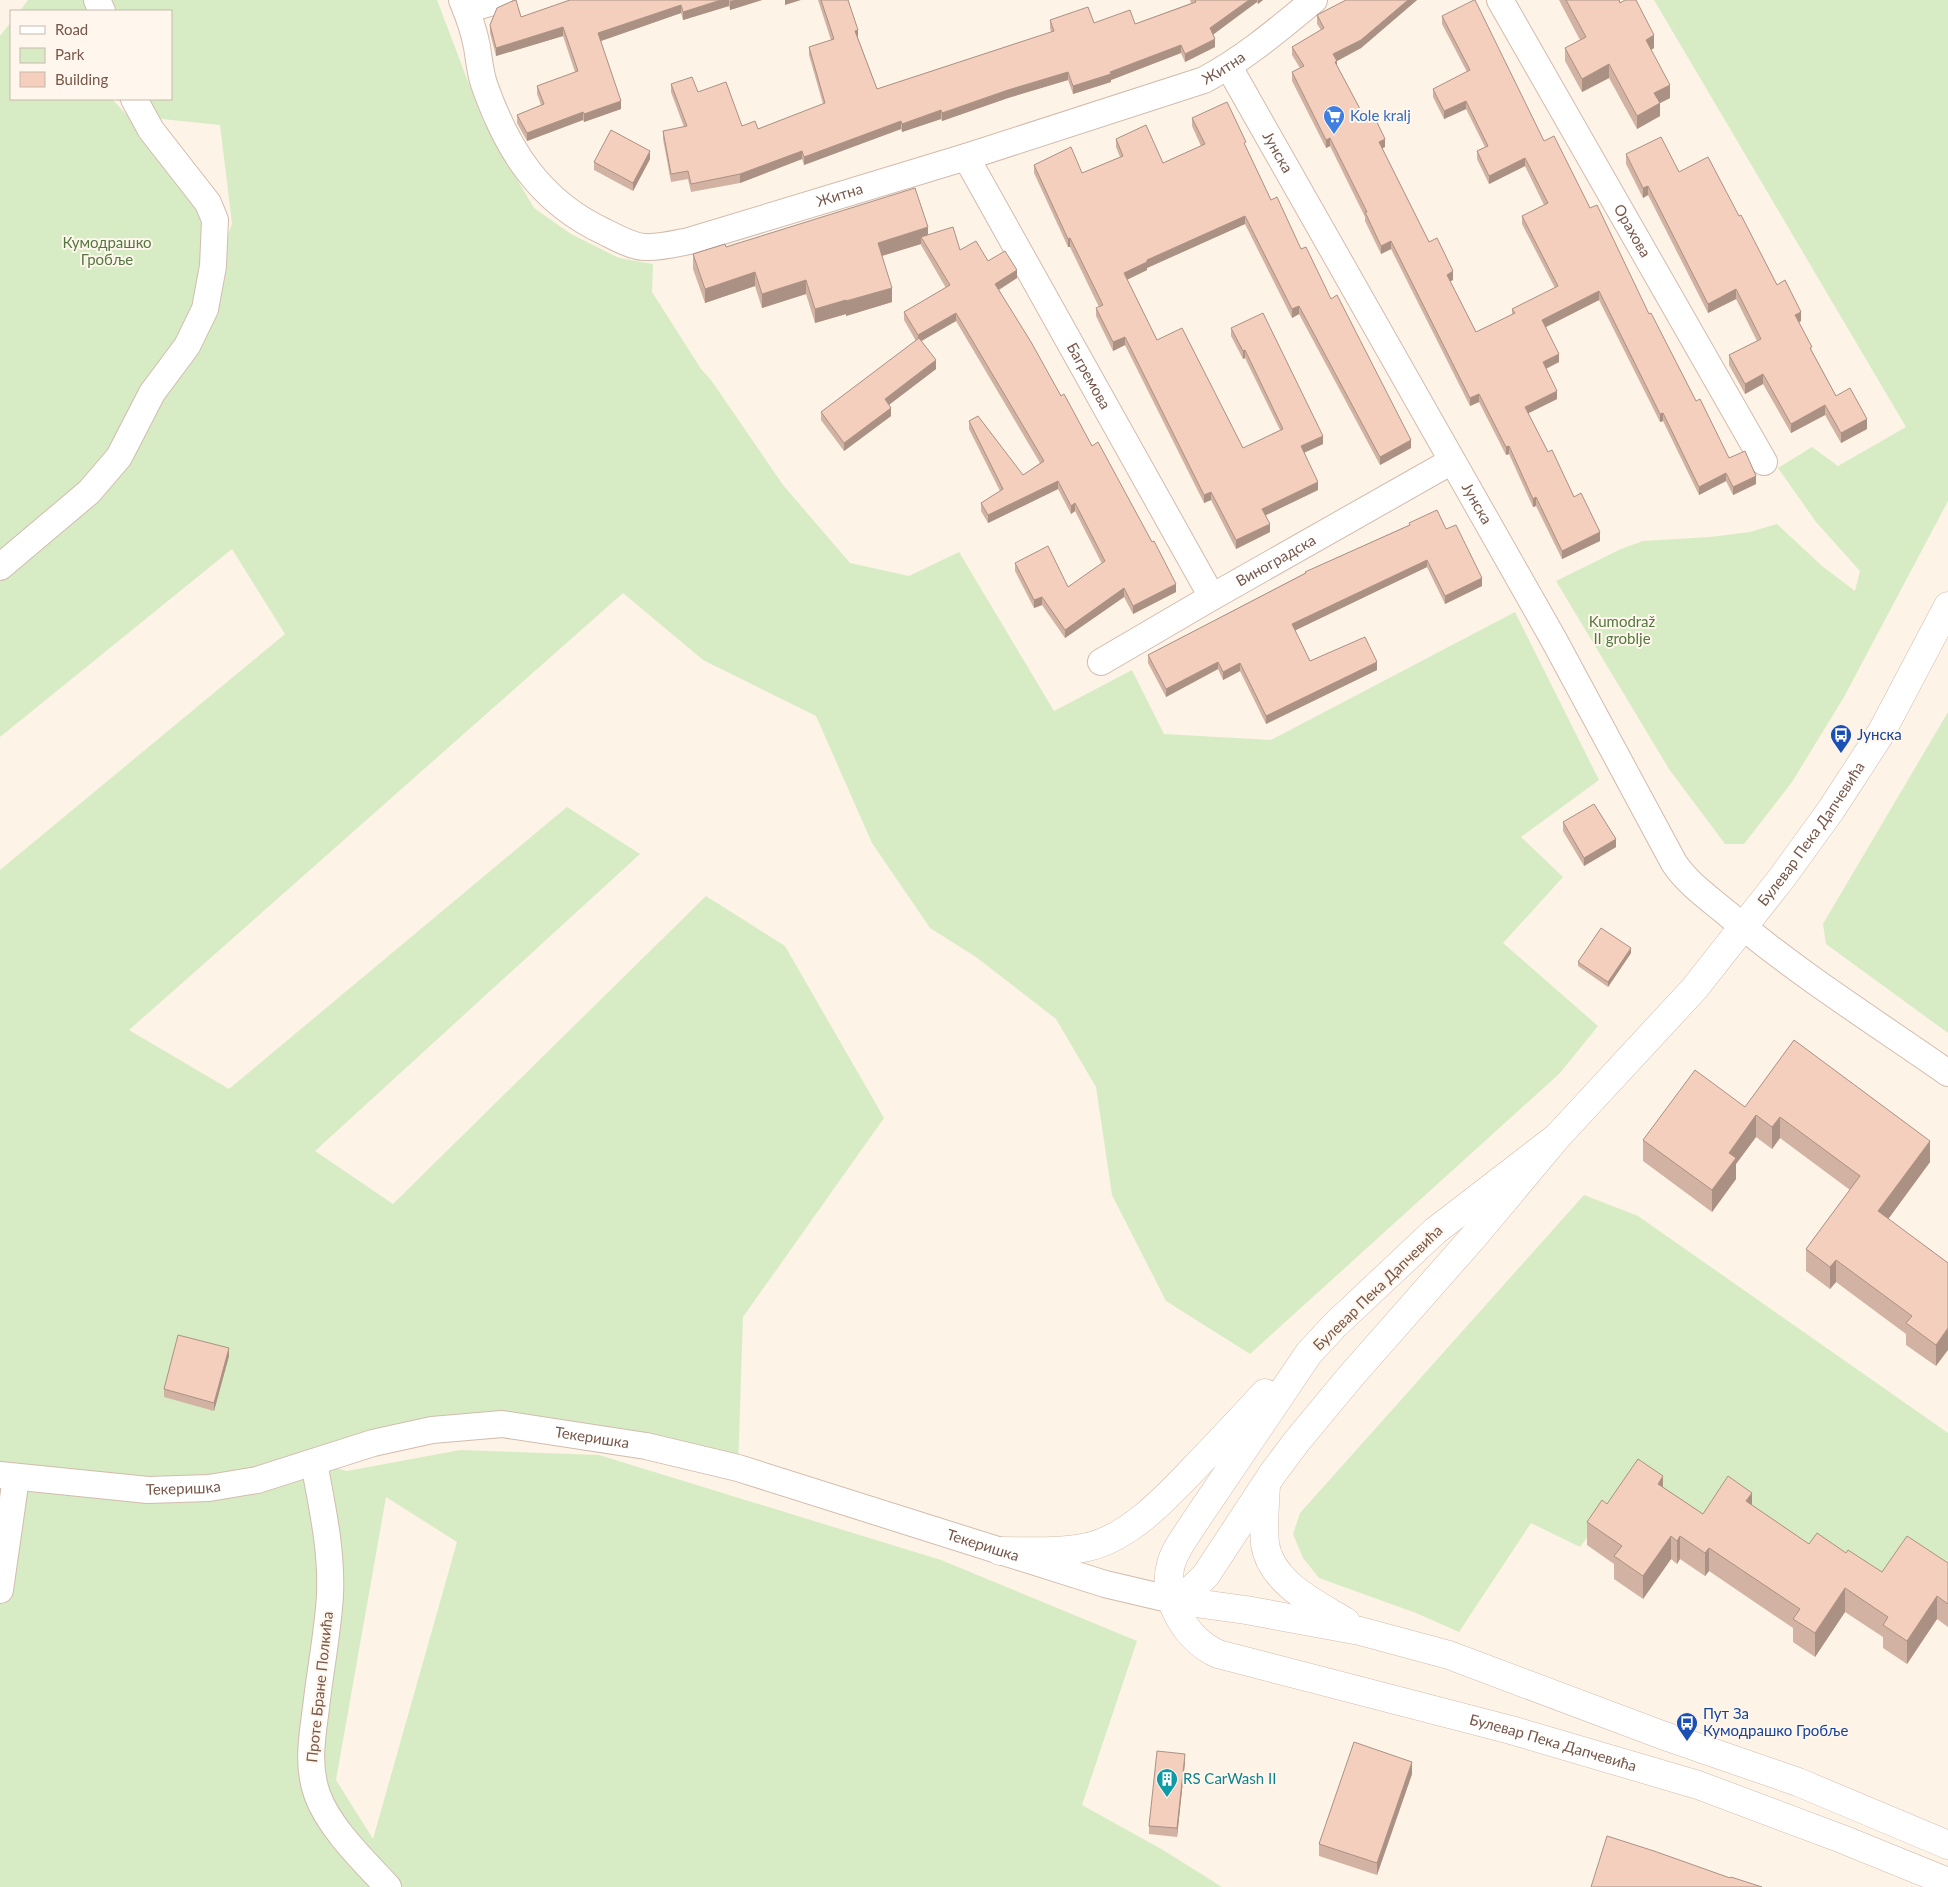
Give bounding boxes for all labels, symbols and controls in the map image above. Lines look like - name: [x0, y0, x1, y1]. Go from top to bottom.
- legend: [10, 10, 172, 100]
- text: Road: [55, 20, 88, 38]
- text: Park: [55, 45, 85, 63]
- street label: Житна: [1198, 47, 1248, 88]
- text: Building: [55, 70, 108, 88]
- supermarket icon: Kole kralj: [1322, 104, 1346, 135]
- place label: Kole kralj: [1350, 106, 1411, 124]
- street label: Јунска: [1259, 128, 1297, 176]
- street label: Житна: [814, 179, 865, 210]
- street label: Орахова: [1611, 201, 1655, 260]
- park label: Кумодрашко Гробље: [62, 233, 152, 268]
- street label: Багремова: [1064, 339, 1115, 412]
- street label: Јунска: [1459, 479, 1496, 527]
- street label: Виноградска: [1232, 530, 1318, 590]
- park label: Kumodraž II groblje: [1589, 612, 1656, 647]
- bus stop icon: Јунска: [1829, 723, 1853, 754]
- place label: Јунска: [1857, 725, 1902, 743]
- street label: Булевар Пека Дапчевића: [1753, 758, 1868, 909]
- street label: Булевар Пека Дапчевића: [1309, 1221, 1446, 1354]
- street label: Текеришка: [554, 1422, 631, 1451]
- street label: Текеришка: [145, 1476, 222, 1498]
- street label: Текеришка: [945, 1525, 1022, 1564]
- street label: Проте Бране Полкића: [302, 1610, 336, 1763]
- place label: Пут За Кумодрашко Гробље: [1703, 1704, 1848, 1739]
- street label: Булевар Пека Дапчевића: [1468, 1710, 1639, 1774]
- bus stop icon: Пут За Кумодрашко Гробље: [1675, 1711, 1699, 1742]
- building icon: RS CarWash II: [1155, 1767, 1179, 1798]
- place label: RS CarWash II: [1183, 1769, 1276, 1787]

